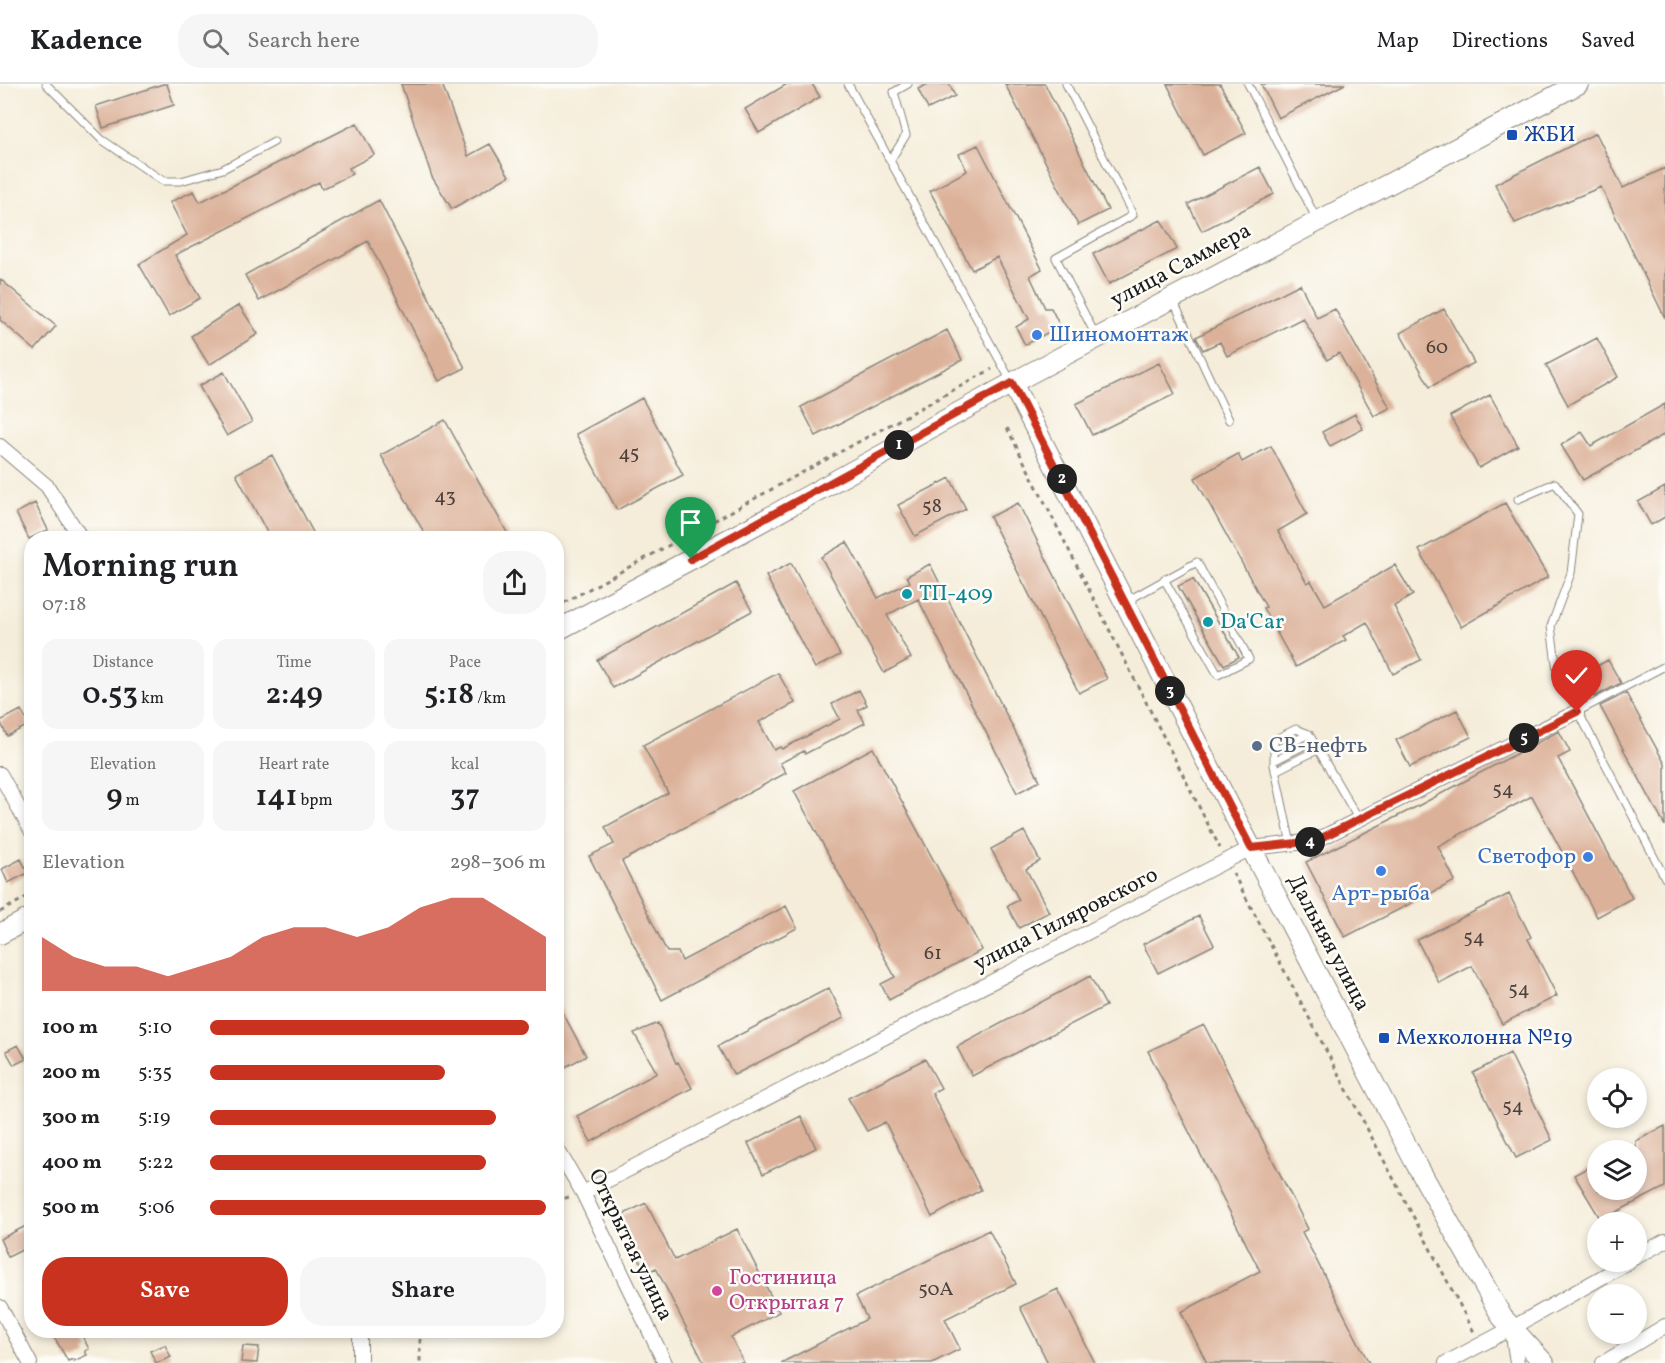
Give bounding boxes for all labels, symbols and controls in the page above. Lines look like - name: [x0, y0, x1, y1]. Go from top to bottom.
- search box: [178, 14, 598, 68]
- text: Kadence: [30, 22, 142, 61]
- icon: search: [199, 25, 232, 58]
- text: Search here: [247, 26, 360, 57]
- text: Map: [1377, 27, 1419, 56]
- text: Directions: [1452, 27, 1548, 56]
- text: Saved: [1581, 27, 1635, 56]
- place label: ЖБИ: [1524, 120, 1576, 151]
- marker: ЖБИ: [1505, 128, 1519, 142]
- street label: улица Саммера: [1105, 216, 1257, 316]
- place label: Шиномонтаж: [1049, 320, 1189, 351]
- marker: Шиномонтаж: [1030, 328, 1044, 342]
- house number: 60: [1426, 334, 1448, 362]
- pin: 1: [884, 430, 914, 460]
- text: 1: [896, 434, 902, 456]
- house number: 45: [619, 440, 639, 468]
- pin: 2: [1047, 464, 1077, 494]
- text: 2: [1058, 468, 1066, 490]
- house number: 43: [434, 483, 456, 511]
- house number: 58: [922, 493, 942, 521]
- pin: [665, 497, 716, 559]
- icon: arrive: [674, 506, 707, 539]
- text: Morning run: [42, 545, 239, 591]
- button: share: [483, 551, 546, 614]
- place label: ТП-409: [919, 579, 993, 610]
- marker: ТП-409: [900, 587, 914, 601]
- text: 07:18: [42, 591, 86, 619]
- place label: Da'Car: [1220, 607, 1284, 638]
- marker: Da'Car: [1201, 615, 1215, 629]
- pin: [1551, 650, 1602, 712]
- text: Distance: [92, 652, 154, 674]
- text: Time: [276, 652, 312, 674]
- text: Pace: [449, 652, 481, 674]
- icon: check: [1560, 659, 1593, 692]
- text: 0.53: [82, 674, 138, 716]
- text: 2:49: [265, 674, 323, 716]
- text: 5:18: [424, 674, 474, 716]
- pin: 3: [1155, 676, 1185, 706]
- text: 3: [1166, 680, 1174, 702]
- text: km: [138, 688, 164, 710]
- text: /km: [474, 688, 506, 710]
- pin: 5: [1509, 723, 1539, 753]
- text: 5: [1520, 727, 1528, 749]
- place label: СВ-нефть: [1269, 731, 1368, 762]
- marker: СВ-нефть: [1250, 739, 1264, 753]
- text: Elevation: [90, 754, 156, 776]
- text: Heart rate: [259, 754, 329, 776]
- text: kcal: [451, 754, 479, 776]
- text: 9: [106, 776, 122, 818]
- text: 141: [255, 776, 297, 818]
- text: 37: [450, 776, 480, 818]
- house number: 54: [1492, 776, 1514, 804]
- text: m: [122, 790, 140, 812]
- text: bpm: [297, 790, 333, 812]
- pin: 4: [1295, 827, 1325, 857]
- text: 4: [1305, 831, 1315, 853]
- place label: Светофор: [1478, 842, 1576, 873]
- text: Elevation: [42, 849, 125, 877]
- text: 298–306 m: [450, 849, 546, 877]
- marker: Светофор: [1581, 850, 1595, 864]
- street label: улица Гиляровского: [968, 860, 1164, 980]
- marker: Арт-рыба: [1374, 864, 1388, 878]
- street label: Дальняя улица: [1279, 869, 1377, 1017]
- place label: Арт-рыба: [1332, 879, 1431, 910]
- house number: 54: [1463, 924, 1485, 952]
- house number: 61: [924, 940, 942, 968]
- house number: 54: [1508, 976, 1530, 1004]
- text: 100 m: [42, 1014, 98, 1042]
- text: 5:10: [138, 1014, 172, 1042]
- place label: Мехколонна №19: [1396, 1023, 1573, 1054]
- marker: Мехколонна №19: [1377, 1031, 1391, 1045]
- text: 200 m: [42, 1059, 100, 1087]
- text: 5:35: [138, 1059, 172, 1087]
- map controls: [1587, 1068, 1647, 1344]
- button: locate: [1587, 1068, 1647, 1128]
- house number: 54: [1502, 1093, 1524, 1121]
- text: 300 m: [42, 1104, 100, 1132]
- text: 5:19: [138, 1104, 170, 1132]
- button: layers: [1587, 1140, 1647, 1200]
- text: 400 m: [42, 1149, 102, 1177]
- text: 5:22: [138, 1149, 174, 1177]
- street label: Открытая улица: [580, 1164, 680, 1326]
- text: 500 m: [42, 1194, 100, 1222]
- text: 5:06: [138, 1194, 175, 1222]
- button: +: [1587, 1212, 1647, 1272]
- button: Save: [42, 1257, 288, 1326]
- button: Share: [300, 1257, 546, 1326]
- place label: Гостиница Открытая 7: [729, 1263, 844, 1319]
- house number: 50А: [918, 1276, 954, 1304]
- marker: Гостиница Открытая 7: [710, 1284, 724, 1298]
- button: −: [1587, 1284, 1647, 1344]

